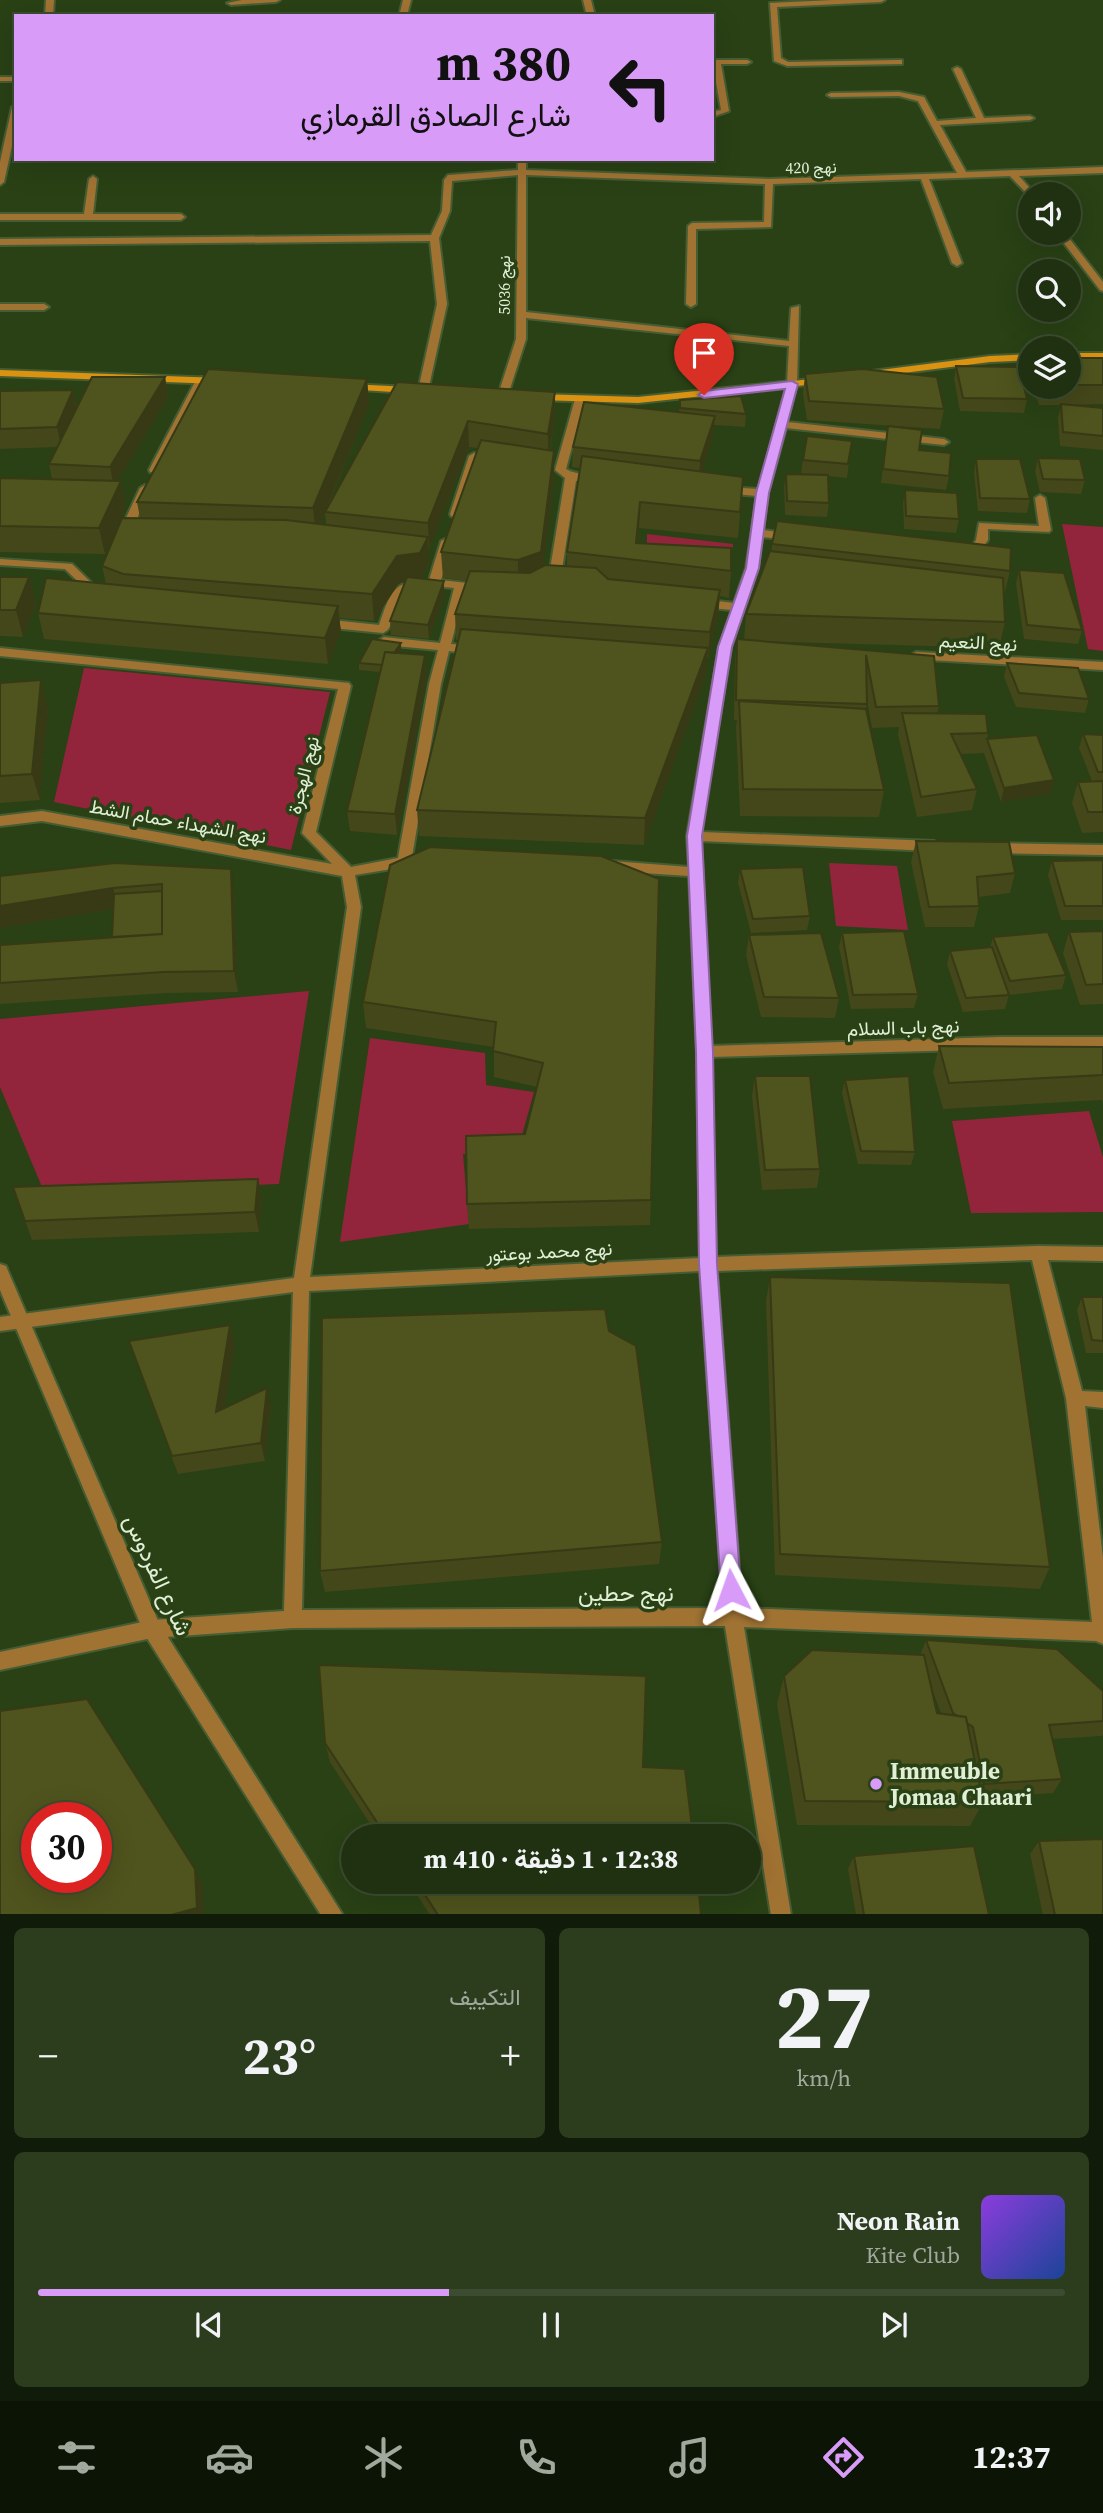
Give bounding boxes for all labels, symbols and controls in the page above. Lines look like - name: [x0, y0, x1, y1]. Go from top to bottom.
- text: 380 m: [436, 29, 571, 96]
- icon: left: [595, 42, 686, 133]
- text: شارع الصادق القرمازي: [300, 93, 571, 137]
- street label: نهج 420: [785, 156, 837, 179]
- map controls: [1018, 182, 1081, 399]
- button: sound: [1018, 182, 1081, 245]
- street label: نهج 5036: [493, 255, 516, 315]
- button: search: [1018, 259, 1081, 322]
- pin: [674, 323, 734, 395]
- icon: arrive: [685, 334, 723, 372]
- button: layers: [1018, 336, 1081, 399]
- street label: نهج النعيم: [938, 627, 1018, 658]
- street label: نهج الهجرة: [281, 733, 326, 817]
- street label: نهج الشهداء حمام الشط: [87, 793, 268, 850]
- street label: نهج باب السلام: [846, 1012, 960, 1043]
- street label: نهج محمد بوعتور: [484, 1235, 613, 1268]
- street label: شارع الفردوس: [116, 1509, 200, 1641]
- position arrow: [694, 1553, 768, 1627]
- street label: نهج حطين: [578, 1577, 674, 1609]
- place label: Immeuble Jomaa Chaari: [888, 1755, 1032, 1813]
- marker: Immeuble Jomaa Chaari: [868, 1776, 884, 1792]
- speed limit sign: 30: [21, 1802, 112, 1893]
- text: 12:38 · 1 دقيقة · 410 m: [424, 1841, 678, 1877]
- text: 27: [774, 1954, 873, 2078]
- text: التكييف: [449, 1981, 521, 2013]
- text: 23°: [243, 2020, 316, 2091]
- text: −: [38, 2030, 58, 2082]
- text: +: [500, 2030, 521, 2082]
- text: km/h: [796, 2062, 851, 2094]
- text: Neon Rain: [837, 2203, 960, 2239]
- text: Kite Club: [865, 2239, 960, 2271]
- icon: previous: [190, 2306, 228, 2344]
- icon: pause: [532, 2306, 570, 2344]
- icon: next: [875, 2306, 913, 2344]
- icon: filters: [52, 2433, 101, 2482]
- icon: car: [205, 2433, 254, 2482]
- icon: climate: [359, 2433, 408, 2482]
- icon: phone: [512, 2433, 561, 2482]
- icon: music: [665, 2433, 714, 2482]
- icon: directions: [819, 2433, 868, 2482]
- text: 12:37: [972, 2435, 1051, 2479]

